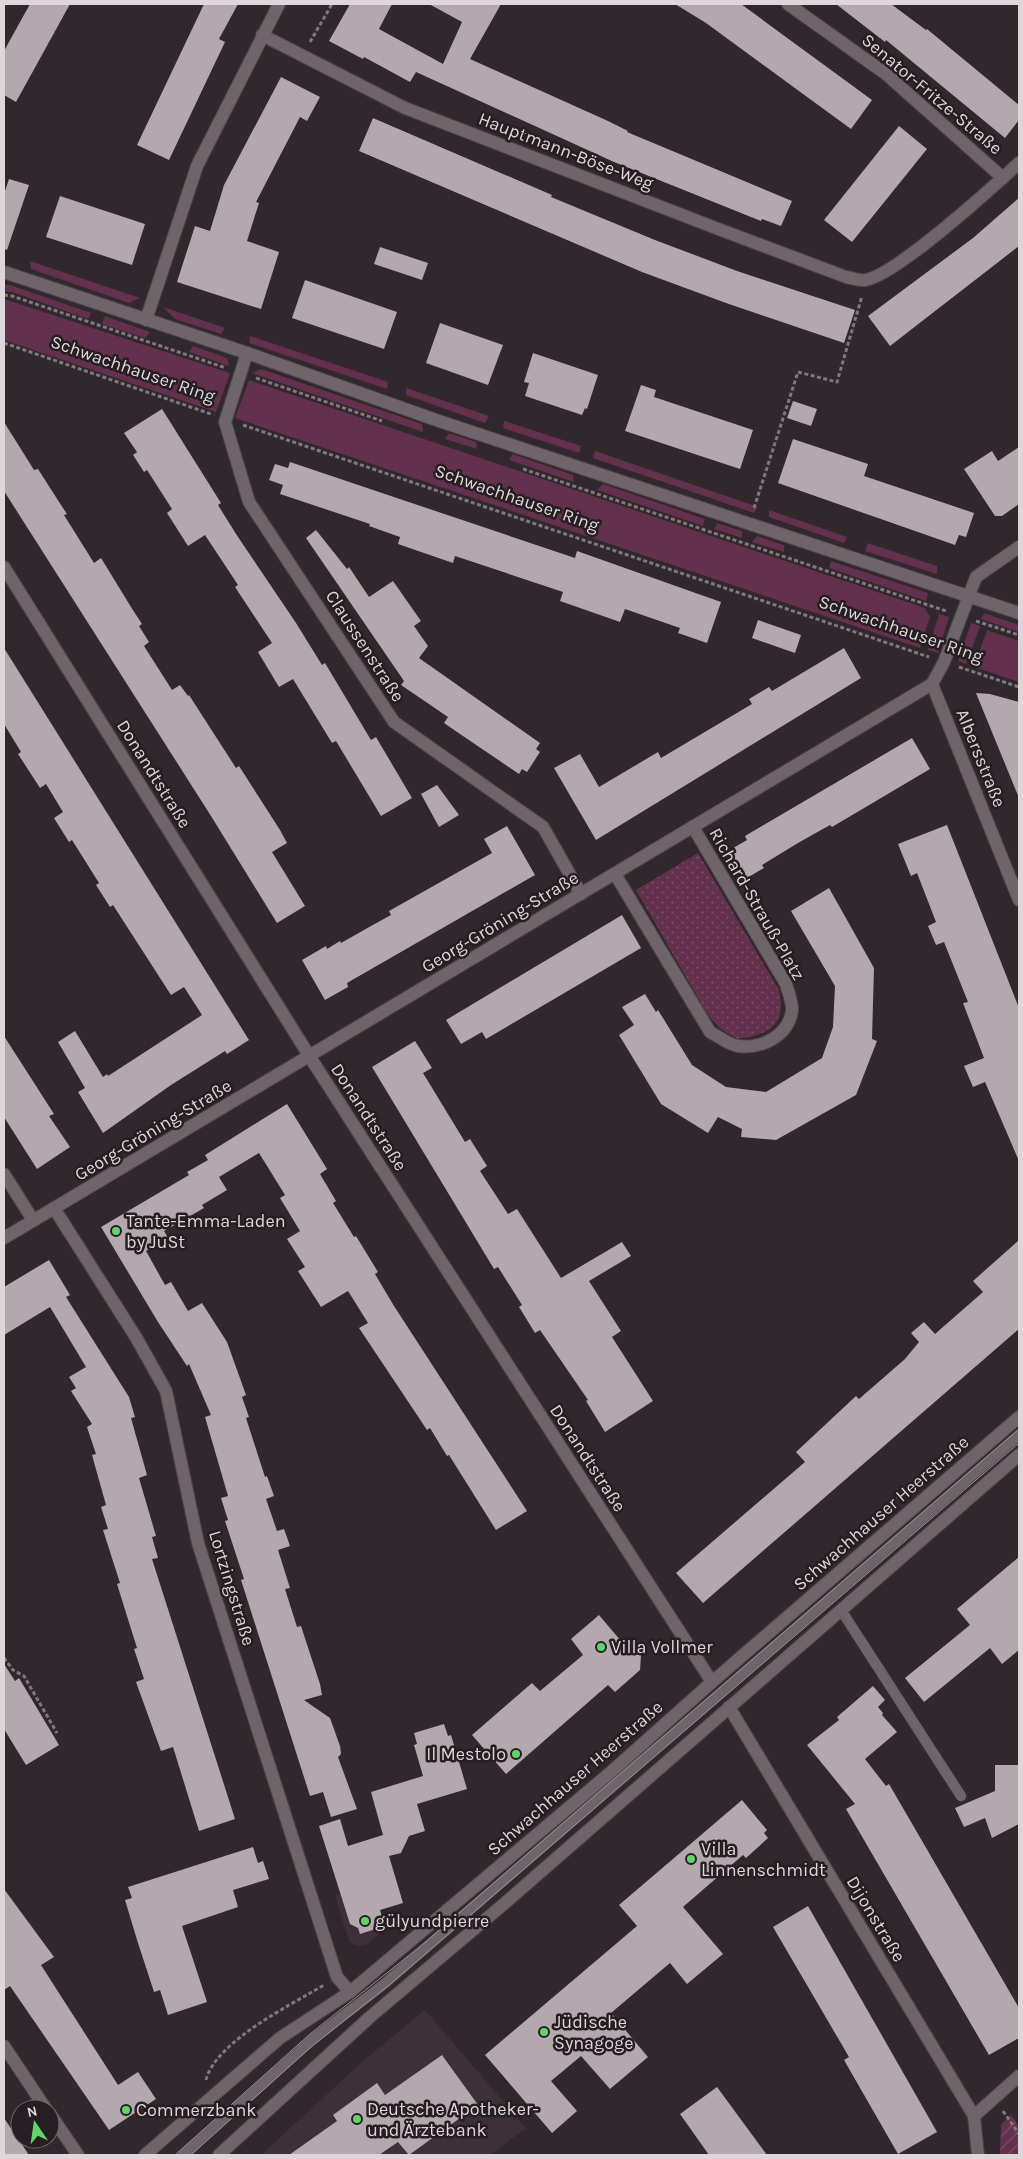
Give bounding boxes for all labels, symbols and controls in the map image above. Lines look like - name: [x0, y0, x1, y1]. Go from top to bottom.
- street label: Senator-Fritze-Straße: [857, 29, 1007, 159]
- street label: Hauptmann-Böse-Weg: [475, 107, 657, 195]
- street label: Schwachhauser Ring: [48, 330, 218, 408]
- street label: Schwachhauser Ring: [432, 459, 602, 537]
- street label: Claussenstraße: [321, 586, 409, 706]
- street label: Schwachhauser Ring: [816, 590, 986, 668]
- street label: Albersstraße: [951, 706, 1011, 810]
- street label: Donandtstraße: [112, 716, 196, 832]
- street label: Richard-Strauß-Platz: [704, 824, 810, 984]
- street label: Georg-Gröning-Straße: [418, 866, 582, 978]
- street label: Donandtstraße: [326, 1059, 412, 1175]
- street label: Georg-Gröning-Straße: [71, 1074, 235, 1186]
- place label: Tante-Emma-Laden by JuSt: [126, 1210, 286, 1253]
- marker: Tante-Emma-Laden by JuSt: [110, 1225, 122, 1237]
- street label: Donandtstraße: [545, 1400, 631, 1516]
- street label: Schwachhauser Heerstraße: [789, 1431, 973, 1595]
- street label: Lortzingstraße: [204, 1528, 260, 1648]
- place label: Villa Vollmer: [611, 1636, 713, 1658]
- marker: Villa Vollmer: [595, 1641, 607, 1653]
- street label: Schwachhauser Heerstraße: [483, 1696, 667, 1860]
- place label: Il Mestolo: [426, 1743, 506, 1765]
- marker: Il Mestolo: [510, 1748, 522, 1760]
- place label: Villa Linnenschmidt: [701, 1838, 826, 1881]
- marker: Villa Linnenschmidt: [685, 1853, 697, 1865]
- street label: Dijonstraße: [842, 1872, 910, 1966]
- place label: gülyundpierre: [375, 1910, 489, 1932]
- marker: gülyundpierre: [359, 1915, 371, 1927]
- place label: Jüdische Synagoge: [554, 2011, 633, 2054]
- marker: Jüdische Synagoge: [538, 2026, 550, 2038]
- place label: Deutsche Apotheker- und Ärztebank: [367, 2098, 539, 2141]
- north arrow: [10, 2099, 60, 2149]
- place label: Commerzbank: [136, 2099, 256, 2121]
- text: N: [25, 2102, 39, 2121]
- marker: Commerzbank: [120, 2104, 132, 2116]
- marker: Deutsche Apotheker- und Ärztebank: [351, 2113, 363, 2125]

